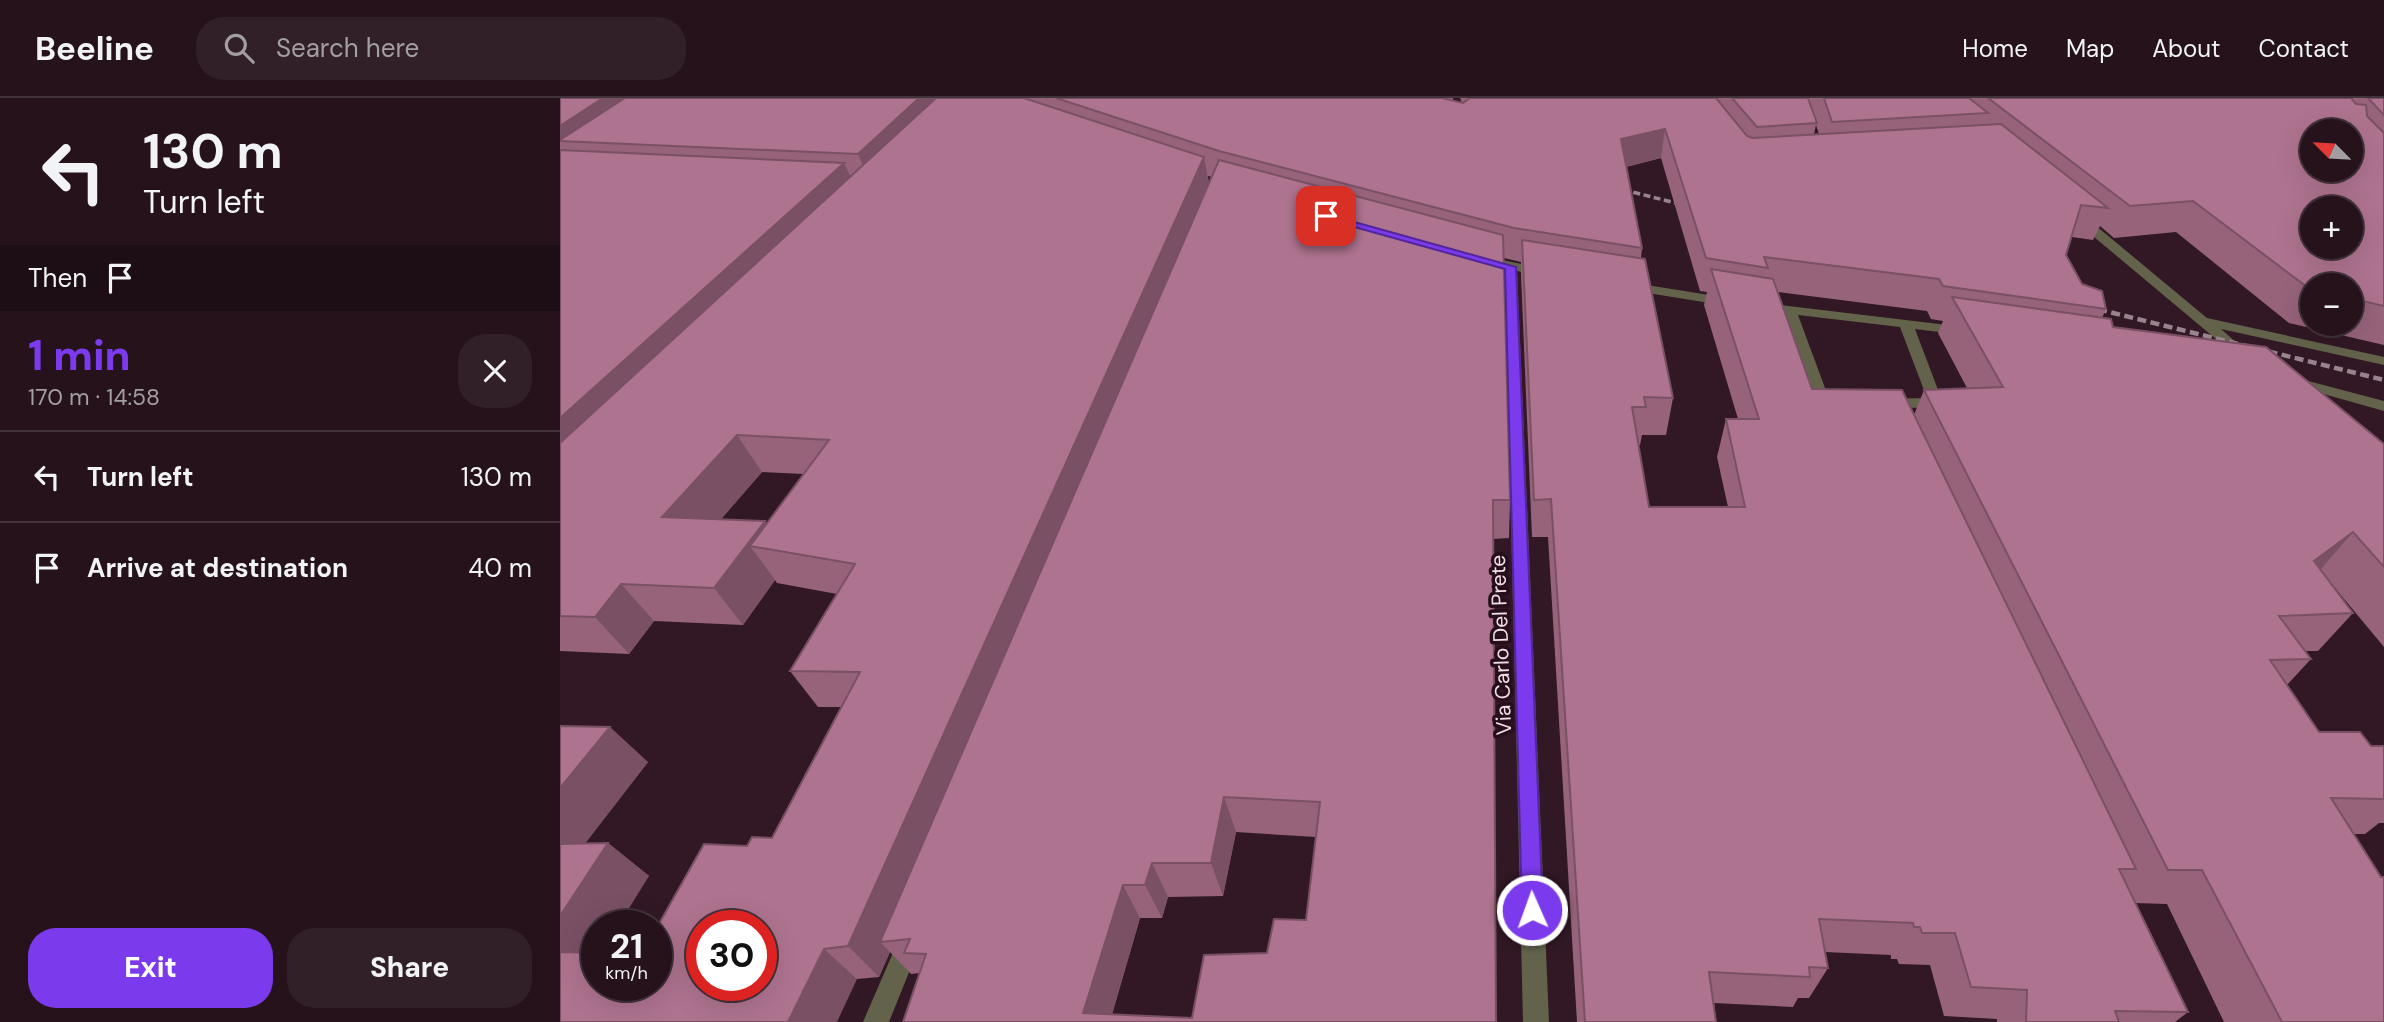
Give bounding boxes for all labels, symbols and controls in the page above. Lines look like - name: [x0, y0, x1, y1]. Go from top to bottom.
- search box: [196, 17, 686, 80]
- text: Beeline: [35, 27, 154, 70]
- icon: search: [220, 29, 258, 67]
- text: Search here: [276, 31, 419, 65]
- text: Home: [1962, 33, 2028, 64]
- text: Map: [2066, 33, 2114, 64]
- text: About: [2152, 33, 2221, 64]
- text: Contact: [2259, 33, 2349, 64]
- text: 130 m: [143, 119, 283, 183]
- north arrow: [2300, 119, 2362, 182]
- map controls: [2300, 119, 2363, 336]
- icon: left: [28, 126, 119, 217]
- text: Turn left: [143, 181, 265, 223]
- pin: [1296, 186, 1356, 246]
- button: +: [2300, 196, 2363, 259]
- icon: arrive: [1307, 197, 1345, 235]
- icon: arrive: [101, 259, 139, 297]
- text: Then: [28, 261, 87, 295]
- button: −: [2300, 273, 2363, 336]
- text: 1 min: [28, 328, 131, 383]
- button: close: [458, 334, 532, 408]
- text: 170 m · 14:58: [28, 382, 160, 412]
- icon: left: [28, 458, 66, 496]
- text: Turn left: [87, 460, 194, 494]
- text: 130 m: [461, 460, 532, 494]
- icon: arrive: [28, 549, 66, 587]
- text: Arrive at destination: [87, 551, 348, 585]
- text: 40 m: [468, 551, 532, 585]
- street label: Via Carlo Del Prete: [1484, 554, 1518, 736]
- position arrow: [1495, 873, 1569, 947]
- speed limit sign: 30: [686, 910, 777, 1001]
- text: 21: [610, 923, 643, 969]
- button: Exit: [28, 928, 273, 1008]
- button: Share: [287, 928, 532, 1008]
- text: km/h: [605, 961, 648, 985]

